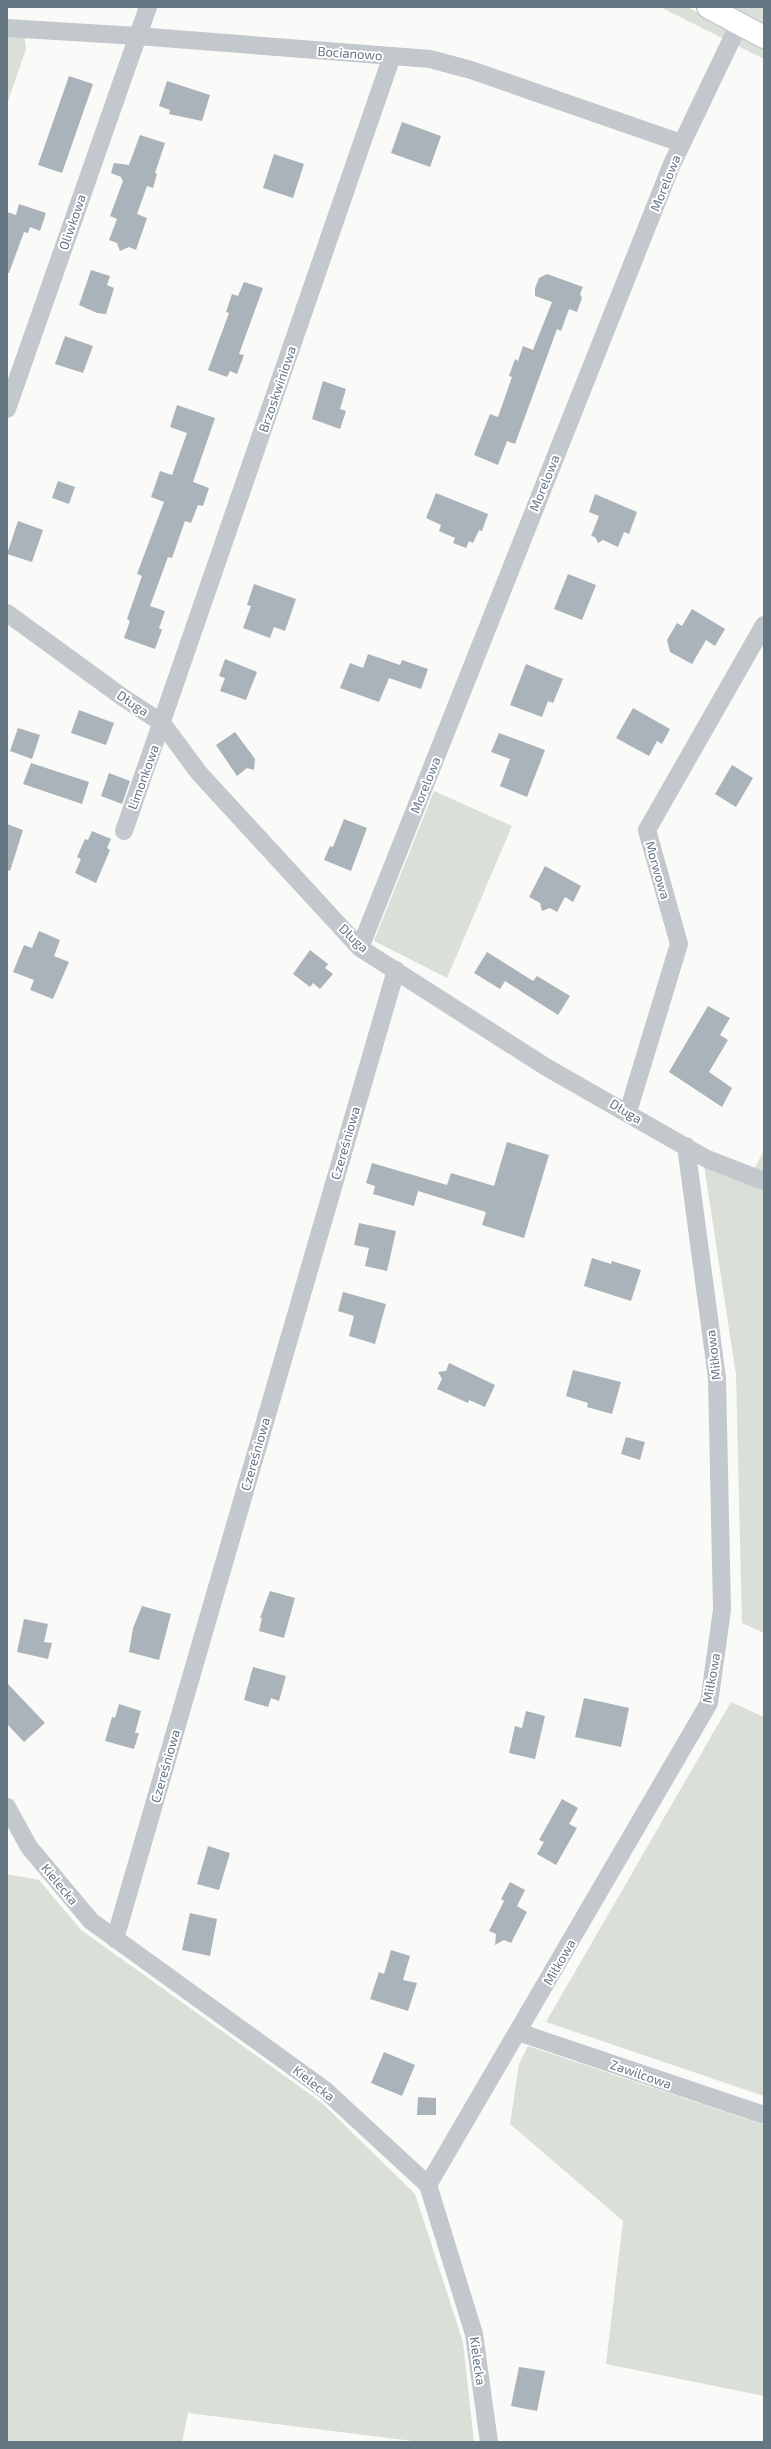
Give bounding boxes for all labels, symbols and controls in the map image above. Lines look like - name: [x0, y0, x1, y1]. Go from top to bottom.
- street label: Bocianowo: [317, 43, 383, 63]
- street label: Morelowa: [646, 152, 684, 214]
- street label: Oliwkowa: [55, 192, 89, 252]
- street label: Brzoskwiniowa: [255, 344, 299, 434]
- street label: Morelowa: [525, 452, 563, 514]
- street label: Długa: [114, 687, 152, 719]
- street label: Limonkowa: [124, 742, 162, 812]
- street label: Morelowa: [406, 754, 444, 816]
- street label: Morwowa: [642, 839, 674, 901]
- street label: Długa: [336, 920, 372, 956]
- street label: Długa: [607, 1095, 645, 1127]
- street label: Czereśniowa: [327, 1104, 363, 1182]
- street label: Miłkowa: [702, 1329, 724, 1381]
- street label: Czereśniowa: [237, 1415, 273, 1493]
- street label: Miłkowa: [699, 1652, 723, 1704]
- street label: Czereśniowa: [147, 1727, 183, 1805]
- street label: Kielecka: [38, 1860, 82, 1908]
- street label: Miłkowa: [539, 1936, 579, 1988]
- street label: Zawilcowa: [608, 2056, 674, 2092]
- street label: Kielecka: [290, 2062, 338, 2104]
- street label: Kielecka: [467, 2336, 489, 2386]

